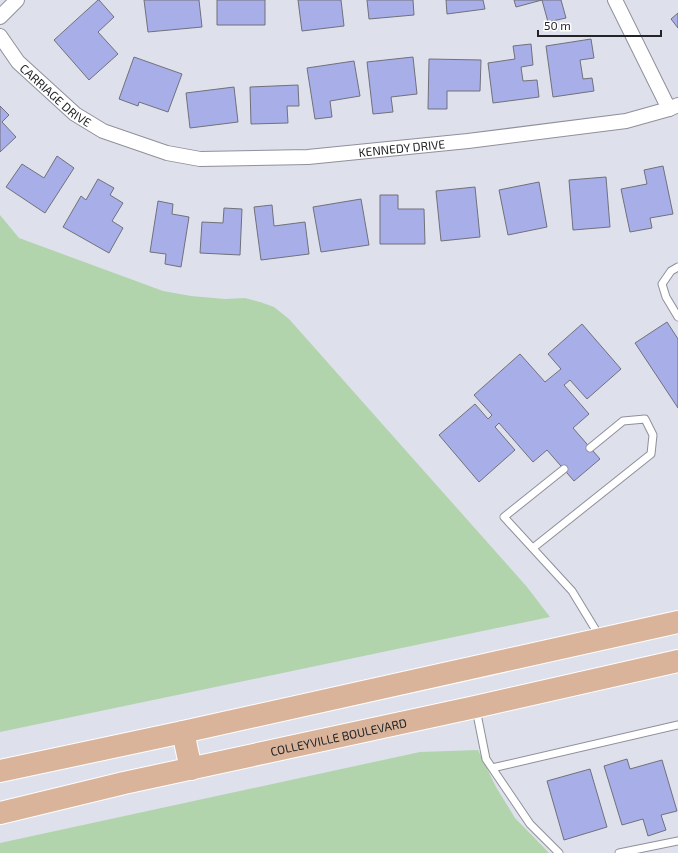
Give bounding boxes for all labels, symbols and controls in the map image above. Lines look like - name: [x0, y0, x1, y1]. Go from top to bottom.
- scale bar: [538, 12, 661, 38]
- text: 50 m: [544, 18, 571, 32]
- street label: CARRIAGE DRIVE: [18, 61, 94, 129]
- street label: KENNEDY DRIVE: [358, 136, 446, 159]
- street label: COLLEYVILLE BOULEVARD: [269, 715, 408, 758]

